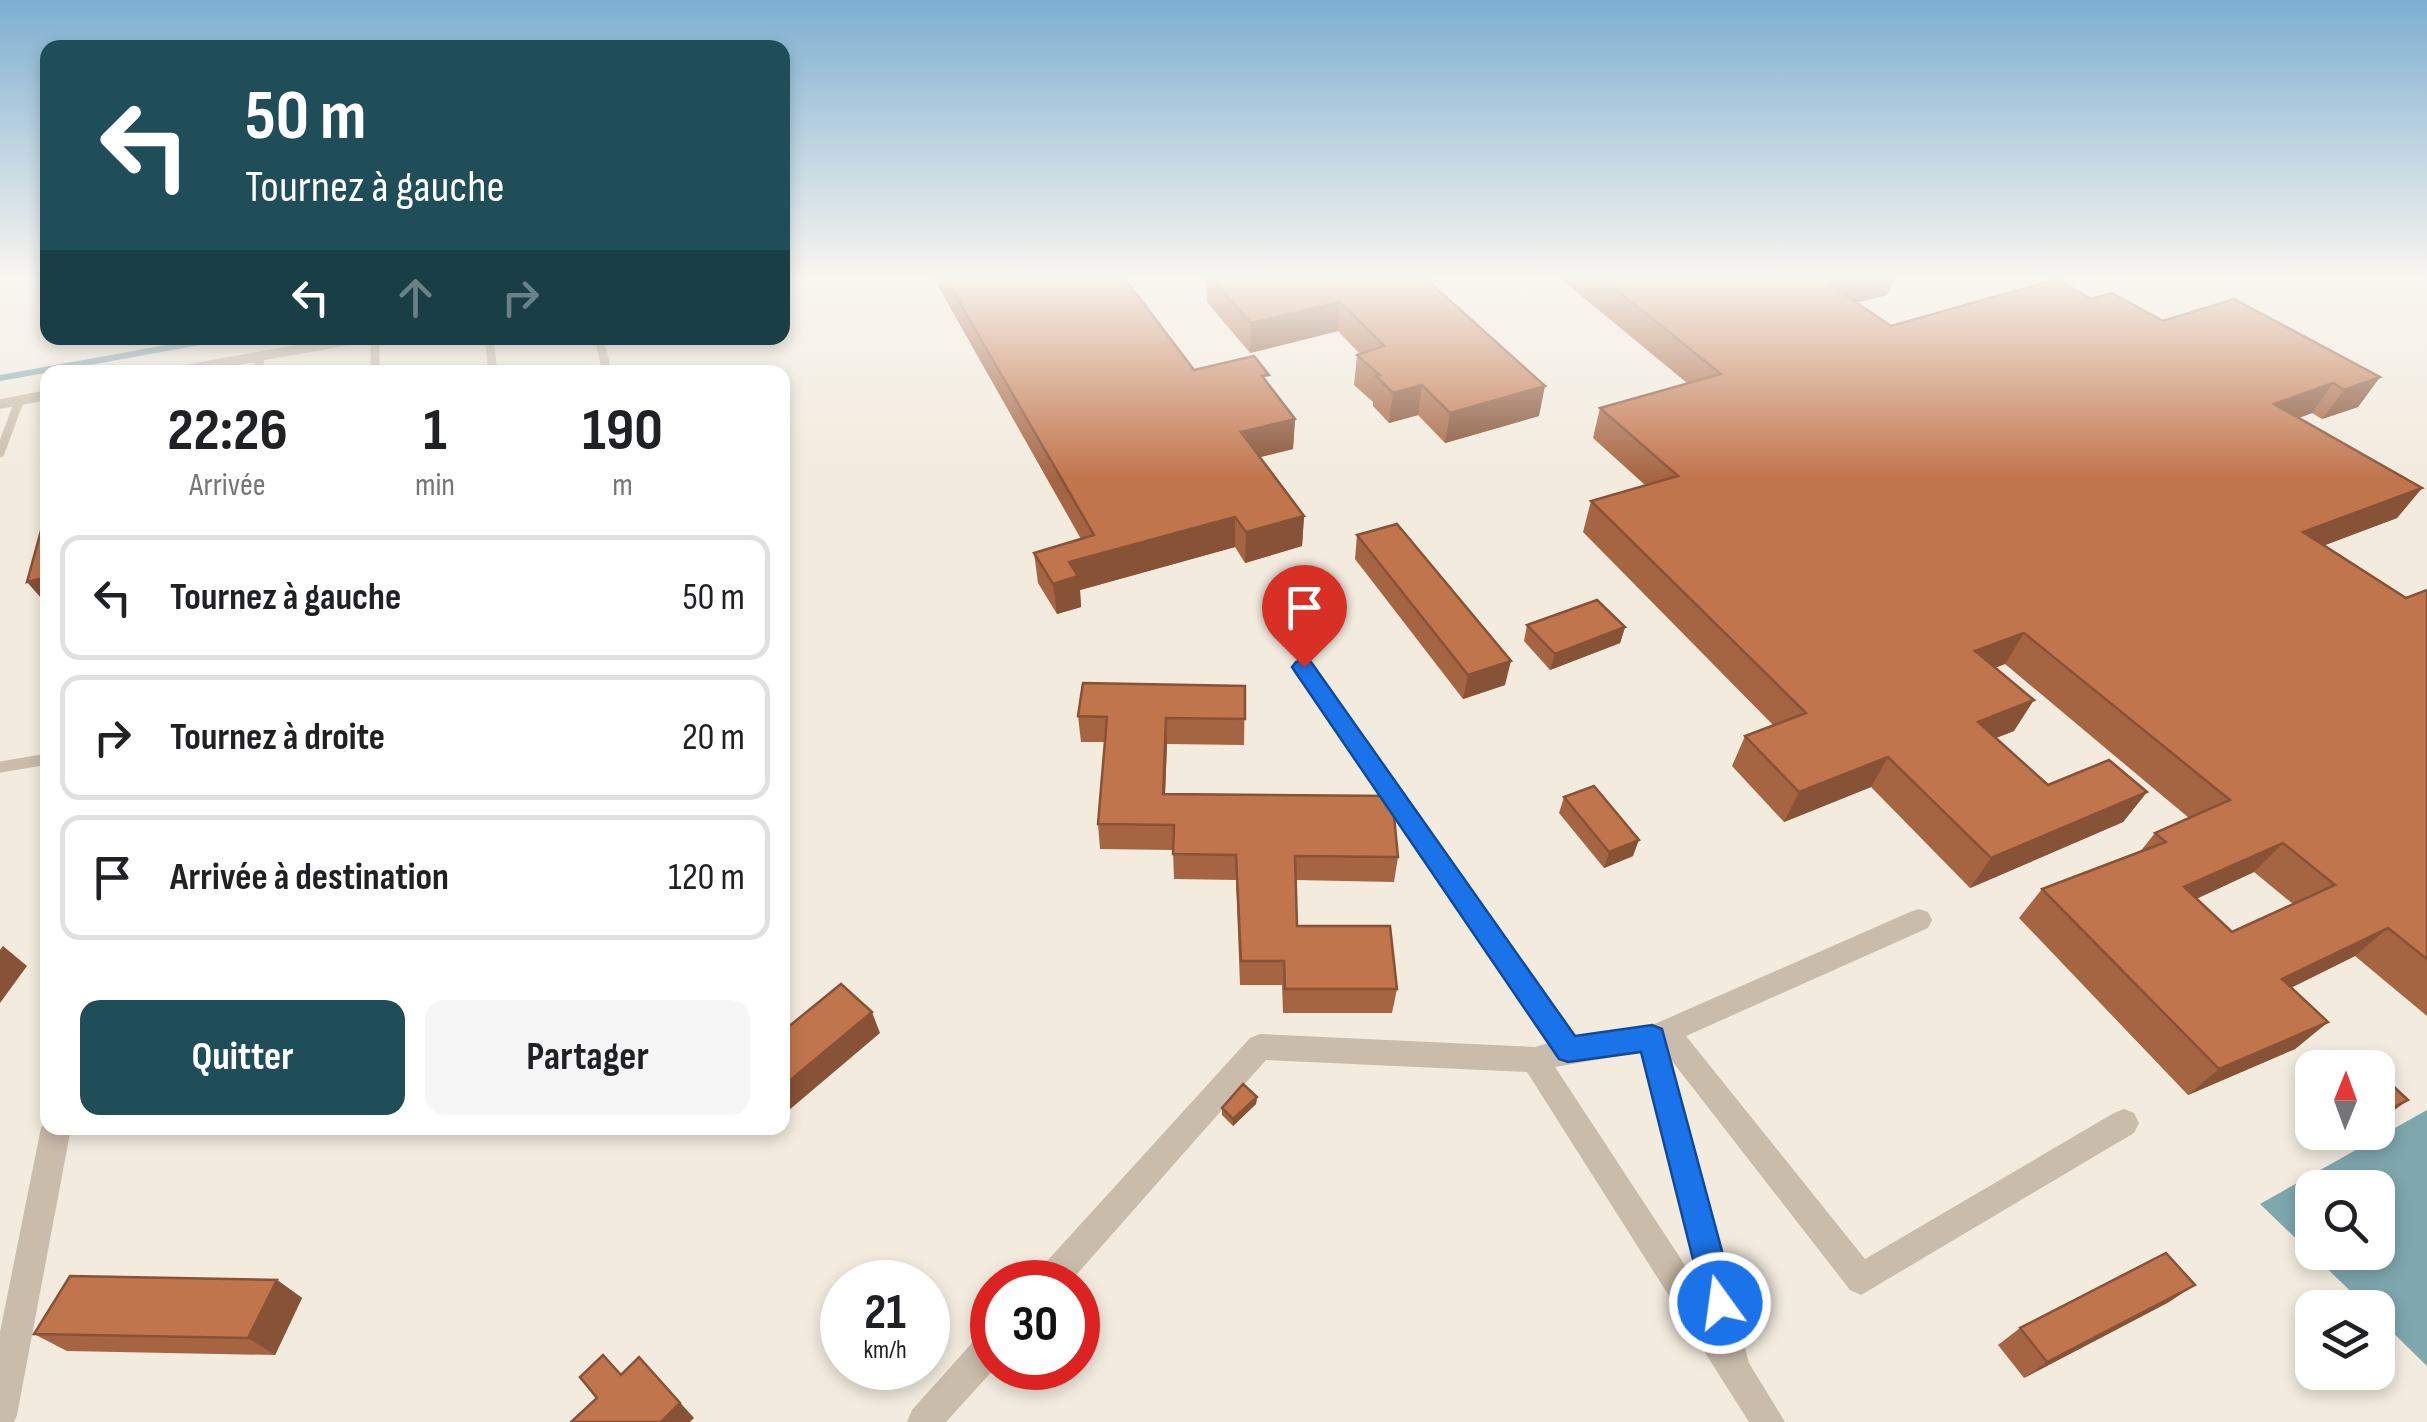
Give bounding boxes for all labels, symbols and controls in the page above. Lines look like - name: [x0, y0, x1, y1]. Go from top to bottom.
- text: 50 m: [245, 75, 366, 159]
- icon: left: [80, 80, 210, 210]
- text: Tournez à gauche: [245, 160, 505, 215]
- icon: left: [283, 270, 338, 325]
- icon: ahead: [388, 270, 443, 325]
- icon: right: [493, 270, 548, 325]
- text: 22:26: [167, 395, 288, 467]
- text: 1: [423, 395, 447, 467]
- text: 190: [582, 395, 663, 467]
- text: Arrivée: [189, 466, 266, 505]
- text: min: [415, 466, 455, 505]
- text: m: [612, 466, 633, 505]
- pin: [1262, 565, 1347, 668]
- icon: left: [85, 570, 140, 625]
- text: Tournez à gauche: [170, 575, 401, 620]
- text: 50 m: [682, 575, 745, 620]
- icon: arrive: [1277, 580, 1332, 635]
- icon: right: [85, 710, 140, 765]
- text: Tournez à droite: [170, 715, 385, 760]
- text: 20 m: [682, 715, 745, 760]
- icon: arrive: [85, 850, 140, 905]
- text: Arrivée à destination: [170, 855, 449, 900]
- text: 120 m: [668, 855, 745, 900]
- button: Quitter: [80, 1000, 405, 1115]
- button: Partager: [425, 1000, 750, 1115]
- north arrow: [2295, 1050, 2395, 1150]
- map controls: [2295, 1050, 2395, 1390]
- button: search: [2295, 1170, 2395, 1270]
- position arrow: [1668, 1251, 1772, 1355]
- speed limit sign: 30: [970, 1260, 1100, 1390]
- text: 21: [864, 1283, 906, 1343]
- button: layers: [2295, 1290, 2395, 1390]
- text: km/h: [863, 1335, 907, 1366]

